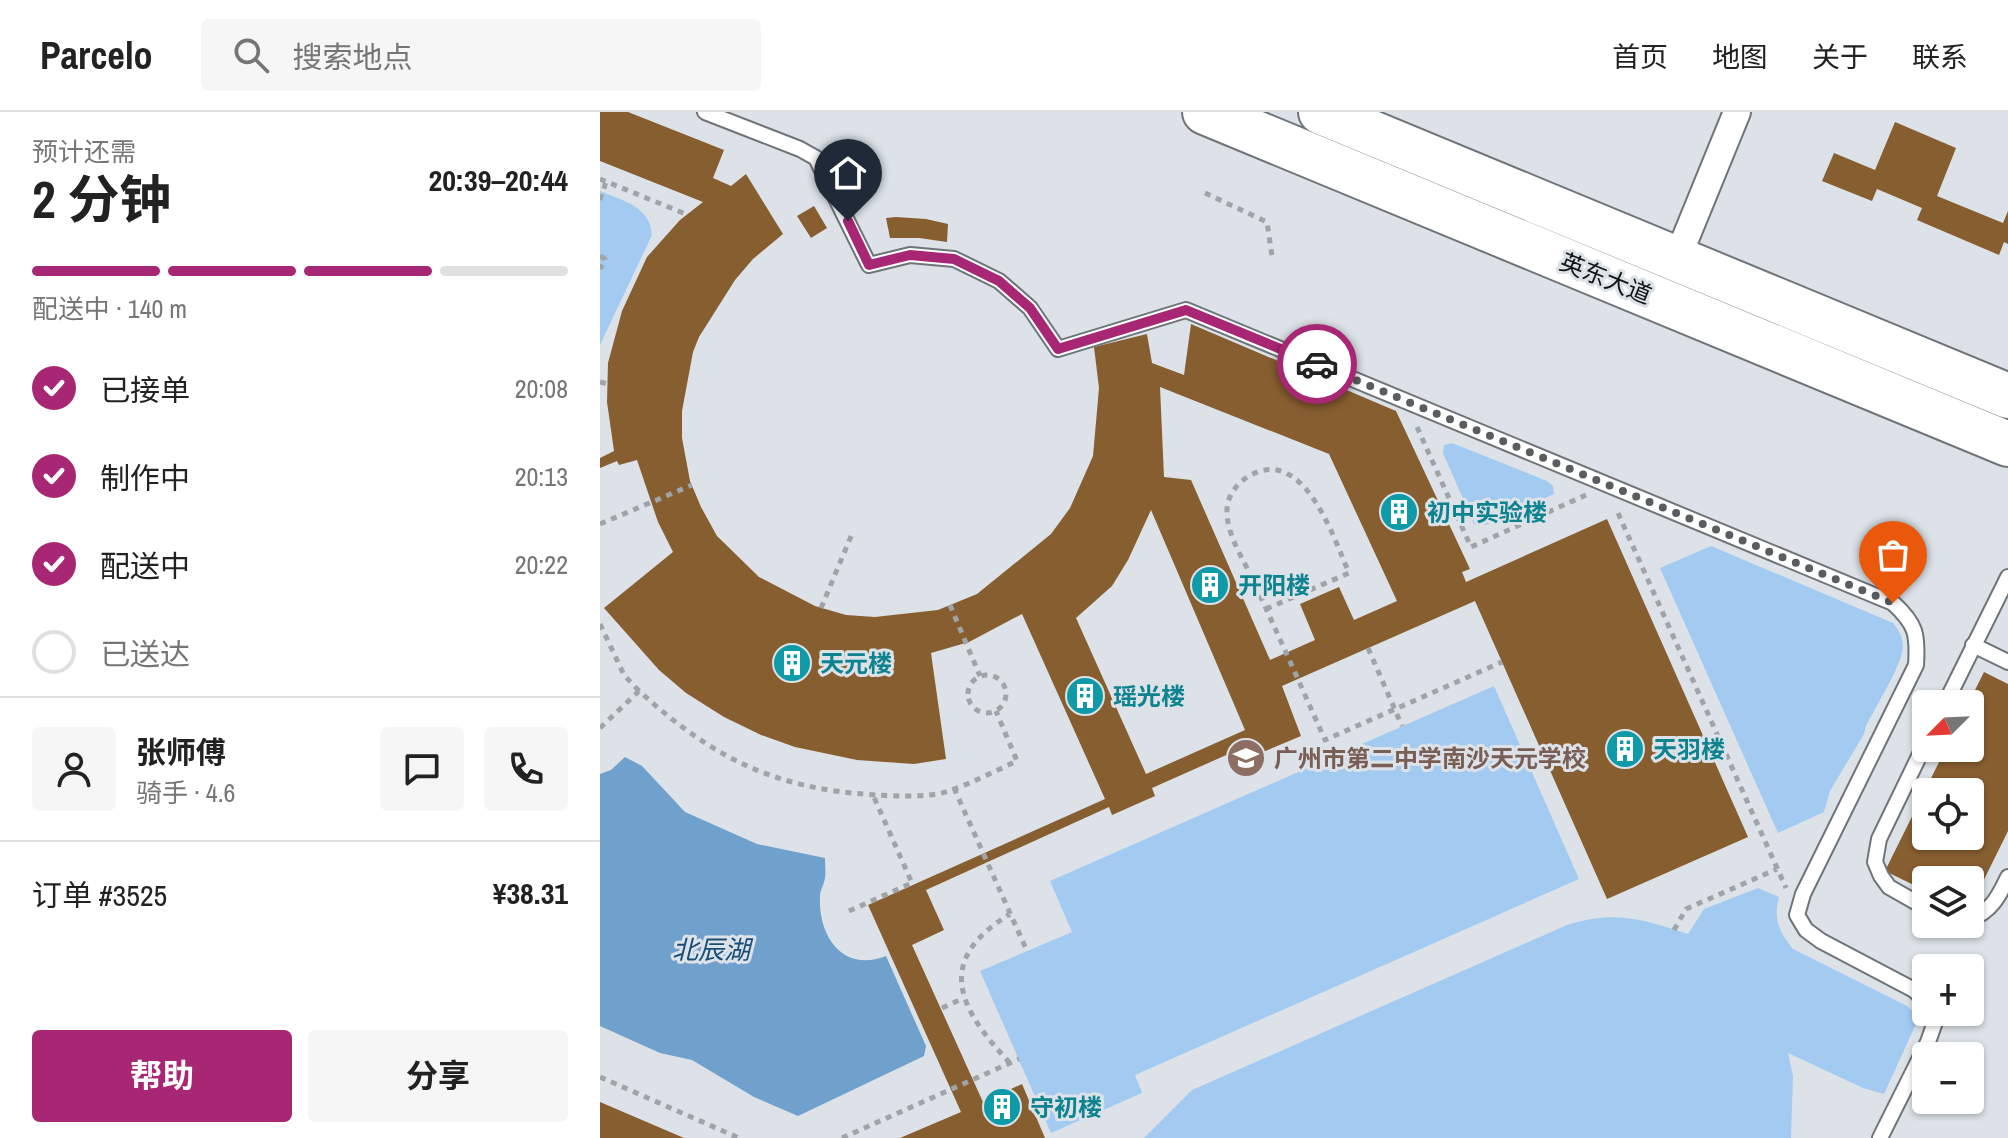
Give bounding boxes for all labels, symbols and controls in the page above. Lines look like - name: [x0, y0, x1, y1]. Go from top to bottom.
- search box: [201, 19, 761, 91]
- text: Parcelo: [40, 30, 153, 81]
- icon: search: [229, 33, 273, 77]
- text: 搜索地点: [293, 37, 413, 77]
- text: 首页: [1612, 38, 1668, 76]
- text: 地图: [1712, 38, 1768, 76]
- text: 关于: [1812, 38, 1868, 76]
- text: 联系: [1912, 38, 1968, 76]
- text: 预计还需: [32, 134, 136, 169]
- pin: [814, 139, 882, 221]
- icon: home: [826, 151, 870, 195]
- text: 20:39–20:44: [429, 160, 568, 200]
- text: 2 分钟: [32, 164, 172, 234]
- street label: 英东大道: [1556, 245, 1656, 311]
- text: 配送中 · 140 m: [32, 291, 187, 326]
- courier: [1277, 324, 1357, 404]
- icon: car: [1295, 342, 1339, 386]
- icon: check: [32, 366, 76, 410]
- text: 已接单: [100, 370, 190, 410]
- text: 20:08: [515, 371, 568, 406]
- icon: check: [32, 454, 76, 498]
- text: 制作中: [100, 458, 190, 498]
- text: 20:13: [515, 459, 568, 494]
- building icon: 初中实验楼: [1378, 491, 1420, 533]
- place label: 初中实验楼: [1427, 496, 1547, 528]
- pin: [1859, 521, 1927, 603]
- icon: bag: [1871, 533, 1915, 577]
- icon: check: [32, 542, 76, 586]
- text: 配送中: [100, 546, 190, 586]
- text: 20:22: [515, 547, 568, 582]
- building icon: 开阳楼: [1189, 564, 1231, 606]
- place label: 开阳楼: [1238, 569, 1310, 601]
- text: 已送达: [100, 634, 190, 674]
- building icon: 天元楼: [771, 642, 813, 684]
- place label: 天元楼: [820, 647, 892, 679]
- building icon: 瑶光楼: [1064, 675, 1106, 717]
- place label: 瑶光楼: [1113, 680, 1185, 712]
- north arrow: [1912, 690, 1984, 762]
- map controls: [1912, 690, 1984, 1114]
- button: person: [32, 727, 116, 811]
- button: chat: [380, 727, 464, 811]
- button: phone: [484, 727, 568, 811]
- building icon: 天羽楼: [1604, 728, 1646, 770]
- text: 张师傅: [136, 732, 226, 772]
- place label: 天羽楼: [1653, 733, 1725, 765]
- school or university icon: 广州市第二中学南沙天元学校: [1225, 737, 1267, 779]
- place label: 广州市第二中学南沙天元学校: [1274, 742, 1586, 774]
- text: 骑手 · 4.6: [136, 775, 235, 810]
- button: locate: [1912, 778, 1984, 850]
- button: layers: [1912, 866, 1984, 938]
- text: ¥38.31: [493, 873, 568, 913]
- text: 订单 #3525: [32, 875, 167, 915]
- water label: 北辰湖: [672, 932, 754, 967]
- button: +: [1912, 954, 1984, 1026]
- button: 帮助: [32, 1030, 292, 1122]
- button: 分享: [308, 1030, 568, 1122]
- button: −: [1912, 1042, 1984, 1114]
- building icon: 守初楼: [981, 1086, 1023, 1128]
- place label: 守初楼: [1030, 1091, 1102, 1123]

